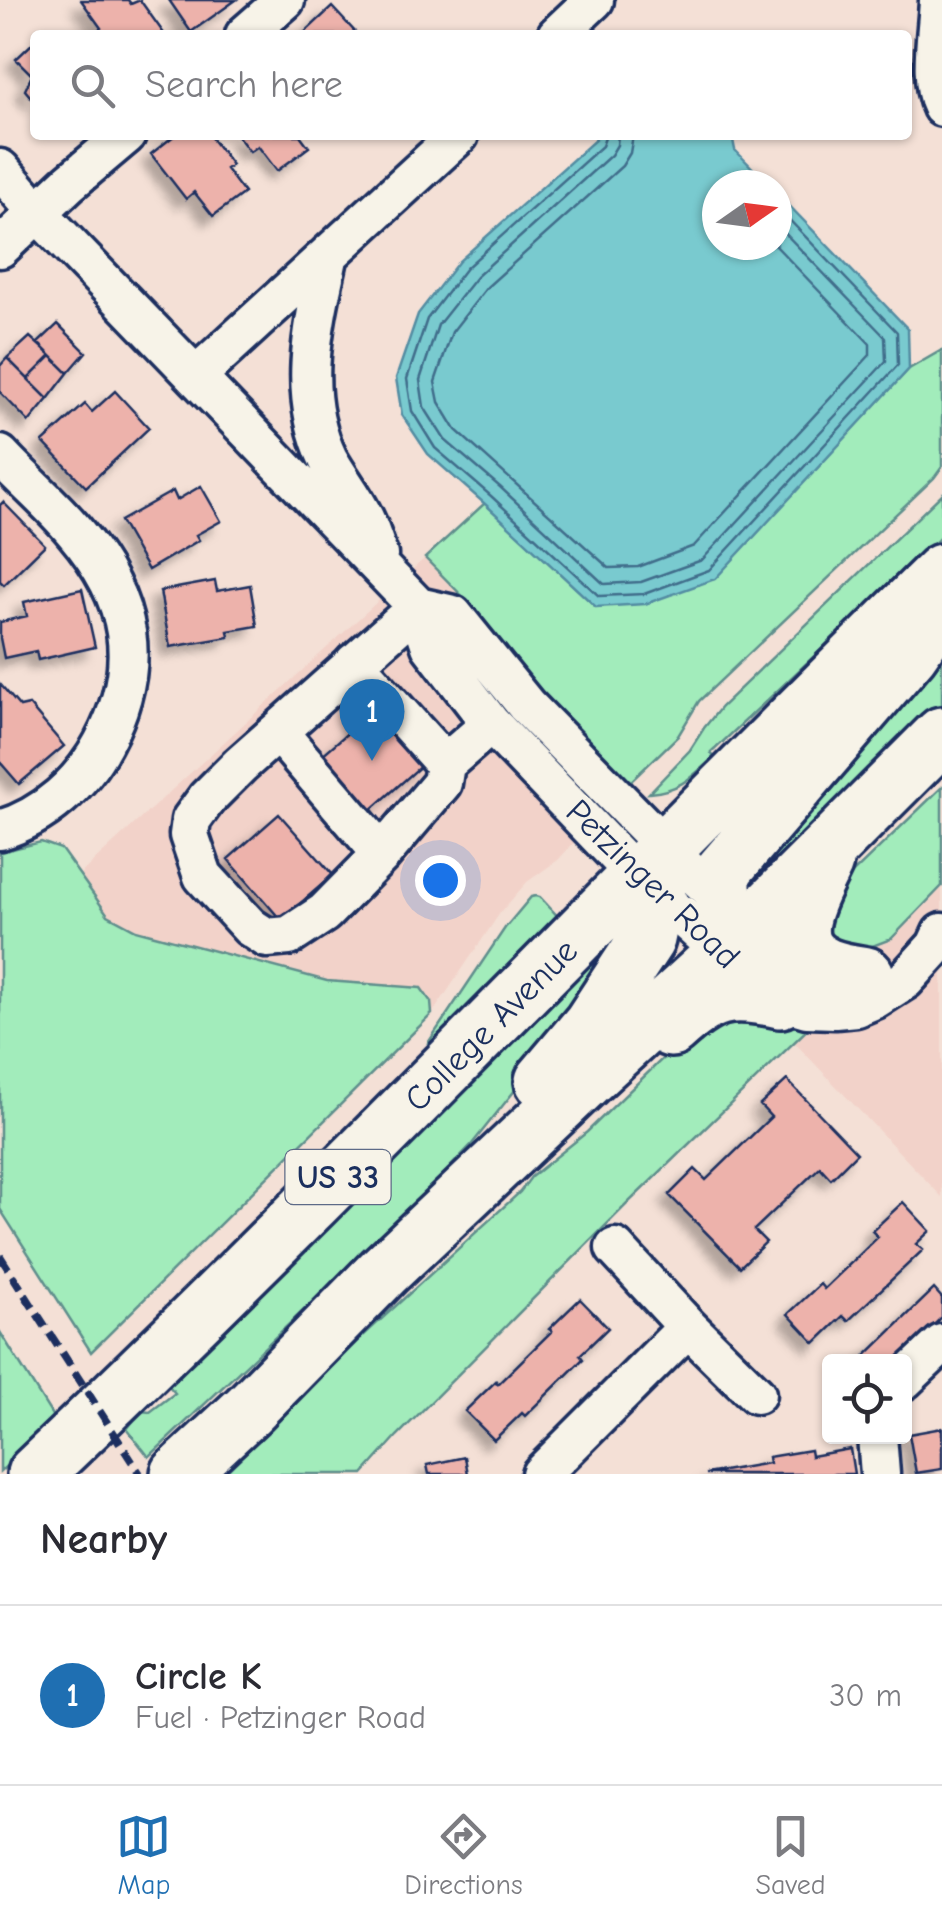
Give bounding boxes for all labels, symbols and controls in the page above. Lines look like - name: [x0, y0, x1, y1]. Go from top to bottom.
- search box: [30, 30, 912, 140]
- icon: search: [65, 58, 120, 113]
- text: Search here: [145, 63, 343, 107]
- north arrow: [702, 170, 792, 260]
- pin: 1: [340, 678, 404, 761]
- street label: Petzinger Road: [558, 791, 748, 977]
- your location: [415, 855, 466, 906]
- street label: College Avenue: [396, 930, 586, 1120]
- road number: US 33: [286, 1150, 390, 1204]
- map controls: [822, 1354, 912, 1444]
- button: locate: [822, 1354, 912, 1444]
- text: Nearby: [40, 1515, 167, 1564]
- text: Circle K: [135, 1655, 262, 1699]
- text: 1: [66, 1677, 79, 1714]
- text: 30 m: [829, 1677, 902, 1714]
- text: Fuel · Petzinger Road: [135, 1699, 426, 1736]
- tab: Map: [116, 1809, 171, 1901]
- tab: Directions: [404, 1809, 523, 1901]
- tab: Saved: [756, 1809, 826, 1901]

